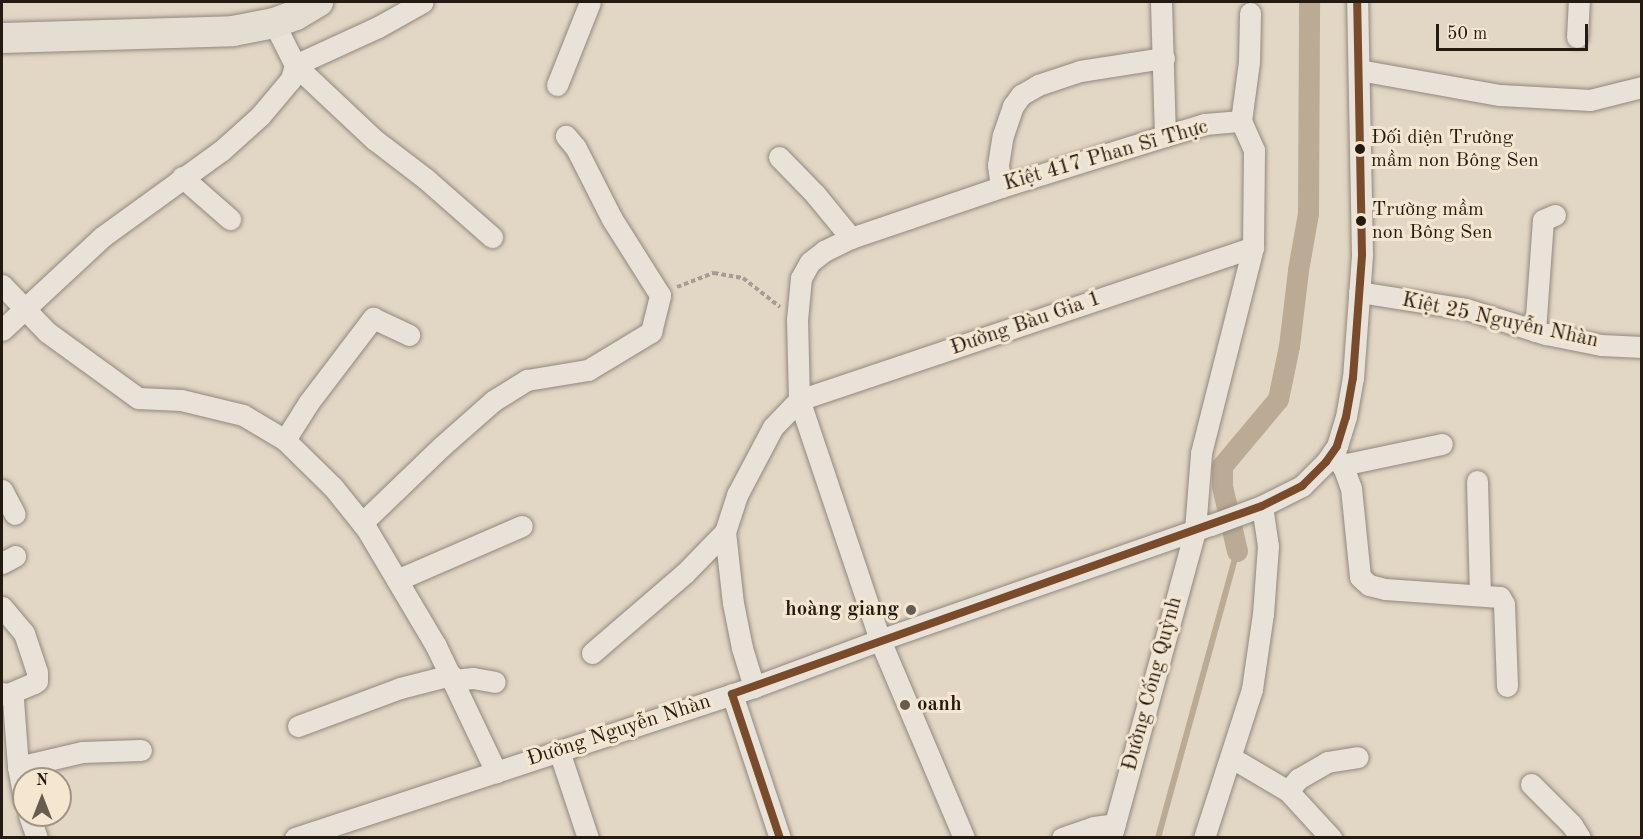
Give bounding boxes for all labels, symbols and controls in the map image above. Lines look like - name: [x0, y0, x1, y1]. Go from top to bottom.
- scale bar: [1439, 12, 1590, 50]
- text: 50 m: [1447, 25, 1487, 43]
- street label: Kiệt 417 Phan Sĩ Thực: [1001, 115, 1211, 197]
- place label: Đối diện Trường mầm non Bông Sen: [1371, 126, 1539, 173]
- marker: Đối diện Trường mầm non Bông Sen: [1354, 143, 1366, 155]
- place label: Trường mầm non Bông Sen: [1372, 198, 1492, 245]
- marker: Trường mầm non Bông Sen: [1355, 215, 1367, 227]
- street label: Đường Bàu Gia 1: [947, 286, 1105, 362]
- street label: Kiệt 25 Nguyễn Nhàn: [1399, 288, 1601, 354]
- street label: Đường Cống Quỳnh: [1118, 594, 1188, 774]
- place label: hoàng giang: [785, 597, 899, 623]
- marker: hoàng giang: [904, 603, 918, 617]
- street label: Đường Nguyễn Nhàn: [524, 689, 714, 773]
- place label: oanh: [917, 692, 962, 718]
- marker: oanh: [898, 698, 912, 712]
- north arrow: [12, 767, 72, 827]
- text: N: [36, 773, 48, 789]

